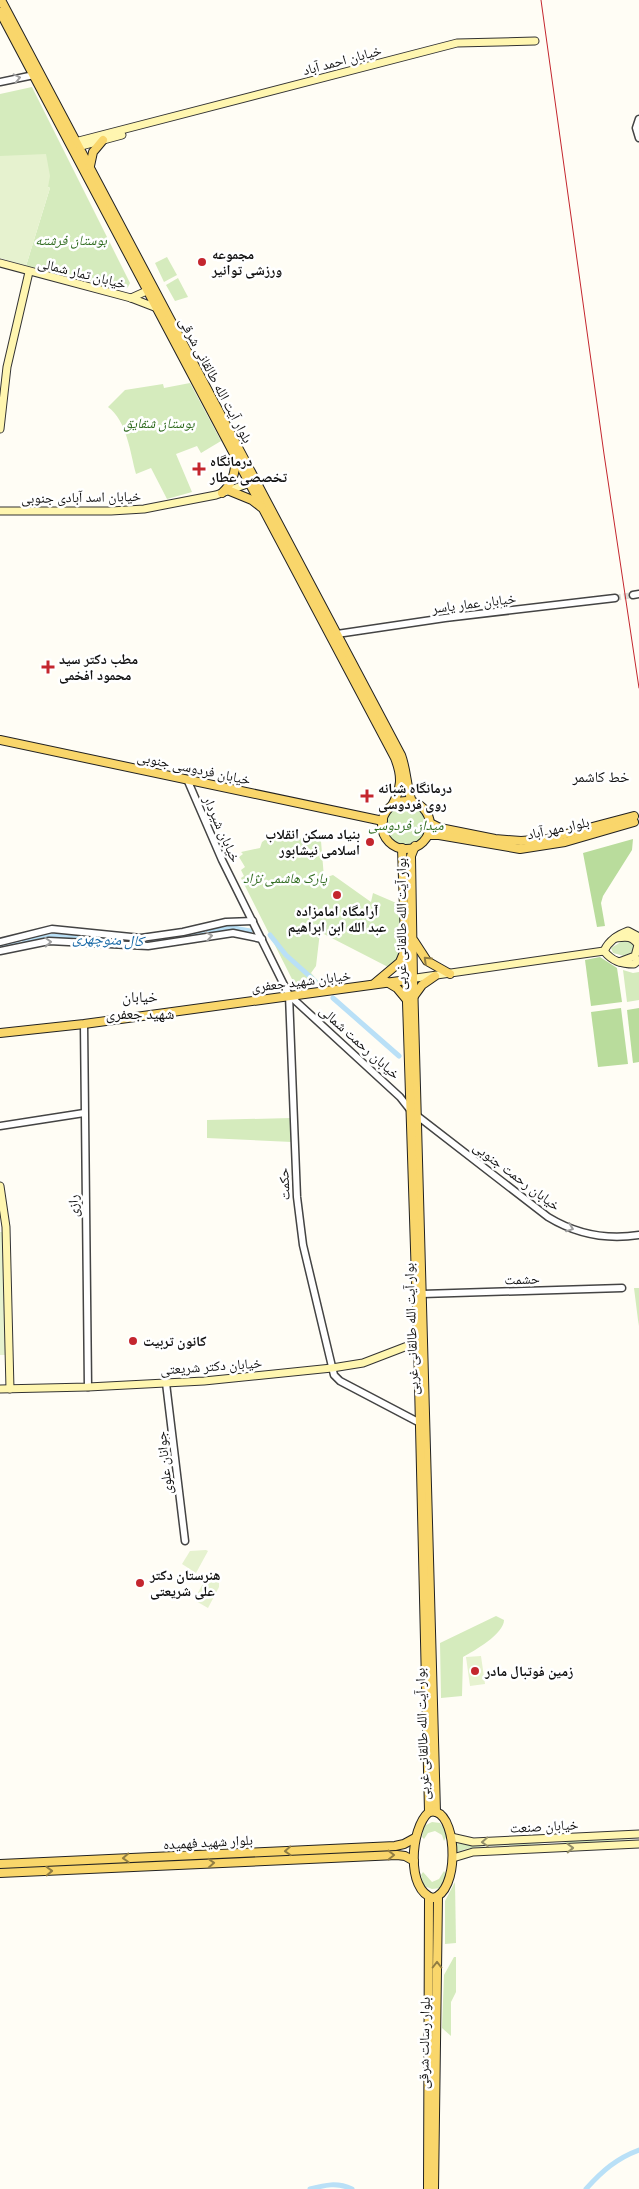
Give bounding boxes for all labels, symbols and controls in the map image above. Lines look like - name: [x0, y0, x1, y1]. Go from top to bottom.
- street label: خیابان احمد آباد: [301, 41, 383, 79]
- one-way arrow: [12, 73, 21, 84]
- park label: بوستان فرشته: [35, 231, 107, 249]
- place label: مجموعه ورزشی توانیر: [211, 245, 282, 279]
- street label: خیابان تمار شمالی: [36, 253, 128, 293]
- marker: مجموعه ورزشی توانیر: [196, 256, 208, 268]
- street label: بلوار آیت الله طالقانی شرقی: [175, 314, 257, 446]
- park label: بوستان شقایق: [123, 414, 195, 432]
- place label: درمانگاه تخصصی عطار: [209, 452, 287, 486]
- marker: درمانگاه تخصصی عطار: [192, 462, 206, 476]
- street label: خیابان اسد آبادی جنوبی: [21, 487, 141, 507]
- street label: خیابان عمار یاسر: [430, 589, 517, 617]
- place label: مطب دکتر سید محمود افخمی: [59, 650, 138, 684]
- marker: مطب دکتر سید محمود افخمی: [41, 660, 55, 674]
- street label: خیابان فردوسی جنوبی: [136, 747, 252, 789]
- district label: خط کاشمر: [572, 767, 630, 786]
- place label: درمانگاه شبانه روی فردوسی: [378, 779, 452, 813]
- marker: درمانگاه شبانه روی فردوسی: [360, 789, 374, 803]
- street label: خیابان شیردار: [199, 792, 245, 865]
- street label: بلوار مهر آباد: [525, 813, 591, 843]
- park label: میدان فردوسی: [368, 816, 444, 834]
- place label: بنیاد مسکن انقلاب اسلامی نیشابور: [265, 825, 360, 859]
- marker: بنیاد مسکن انقلاب اسلامی نیشابور: [364, 836, 376, 848]
- street label: بوار آیت الله طالقانی غربی: [392, 858, 410, 990]
- park label: پارک هاشمی نژاد: [243, 869, 327, 887]
- marker: آرامگاه امامزاده عبد الله ابن ابراهیم: [331, 889, 343, 901]
- place label: آرامگاه امامزاده عبد الله ابن ابراهیم: [288, 902, 386, 937]
- water label: کال منوچهری: [72, 928, 147, 950]
- one-way arrow: [206, 931, 214, 942]
- one-way arrow: [44, 937, 52, 948]
- one-way arrow: [424, 957, 433, 966]
- street label: خیابان شهید جعفری: [250, 966, 352, 996]
- district label: خیابان شهید جعفری: [106, 987, 174, 1024]
- street label: خیابان رحمت شمالی: [316, 1001, 404, 1083]
- street label: خیابان رحمت جنوبی: [470, 1137, 564, 1215]
- street label: حکمت: [274, 1167, 294, 1201]
- street label: رازی: [64, 1194, 82, 1218]
- one-way arrow: [565, 1222, 573, 1232]
- street label: بوار آیت الله طالقانی غربی: [400, 1262, 422, 1395]
- street label: حشمت: [504, 1269, 540, 1289]
- place label: کانون تربیت: [143, 1332, 206, 1350]
- marker: کانون تربیت: [127, 1335, 139, 1347]
- street label: خیابان دکتر شریعتی: [159, 1353, 263, 1379]
- street label: جوانان علوی: [152, 1430, 176, 1495]
- place label: هنرستان دکتر علی شریعتی: [149, 1566, 220, 1600]
- marker: هنرستان دکتر علی شریعتی: [134, 1577, 146, 1589]
- place label: زمین فوتبال مادر: [484, 1662, 573, 1680]
- marker: زمین فوتبال مادر: [469, 1665, 481, 1677]
- street label: بوار آیت الله طالقانی غربی: [411, 1667, 433, 1800]
- street label: خیابان صنعت: [509, 1815, 579, 1837]
- street label: بلوار شهید فهمیده: [163, 1831, 253, 1853]
- one-way arrow: [481, 1836, 489, 1847]
- one-way arrow: [567, 1842, 575, 1853]
- one-way arrow: [284, 1845, 292, 1856]
- one-way arrow: [388, 1850, 395, 1860]
- one-way arrow: [121, 1853, 129, 1864]
- one-way arrow: [208, 1858, 215, 1868]
- one-way arrow: [45, 1865, 53, 1876]
- one-way arrow: [432, 1961, 442, 1969]
- street label: بلوار رسالت شرقی: [414, 1997, 434, 2089]

